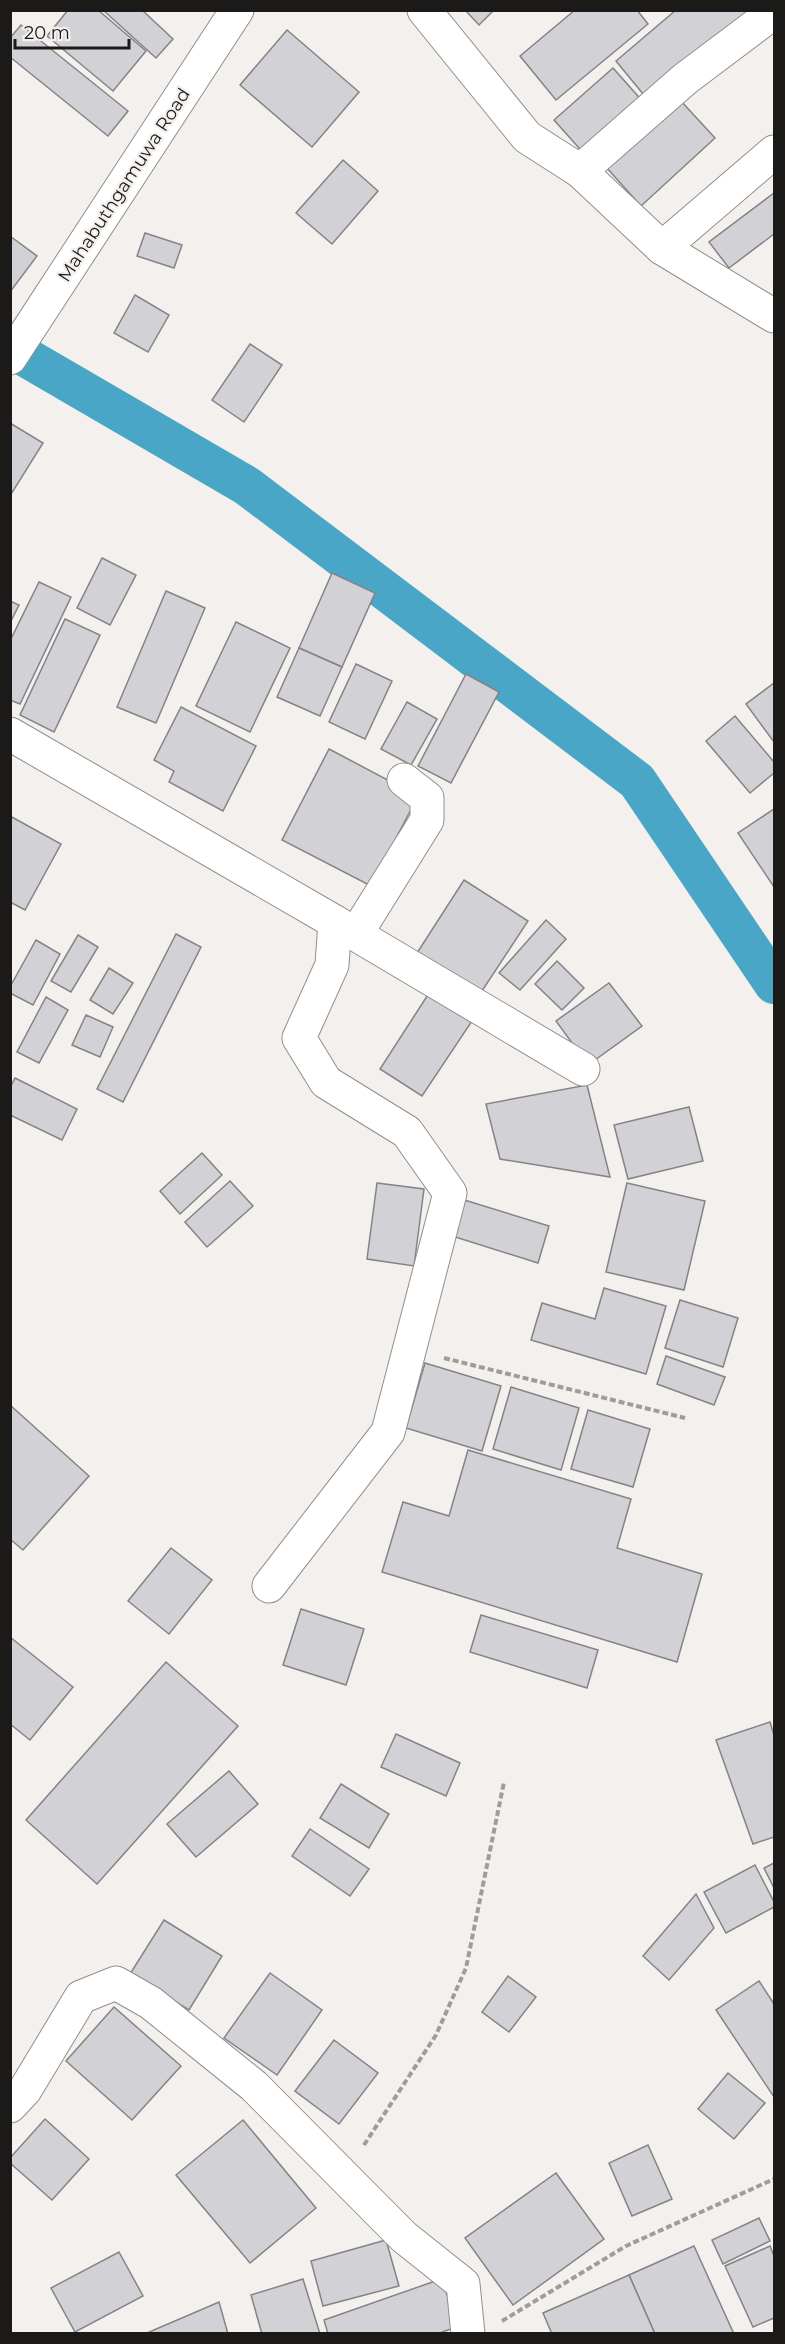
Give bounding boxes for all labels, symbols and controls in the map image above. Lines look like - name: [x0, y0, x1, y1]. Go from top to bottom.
- scale bar: [15, 12, 129, 50]
- text: 20 m: [24, 22, 70, 44]
- street label: Mahabuthgamuwa Road: [53, 84, 195, 286]

